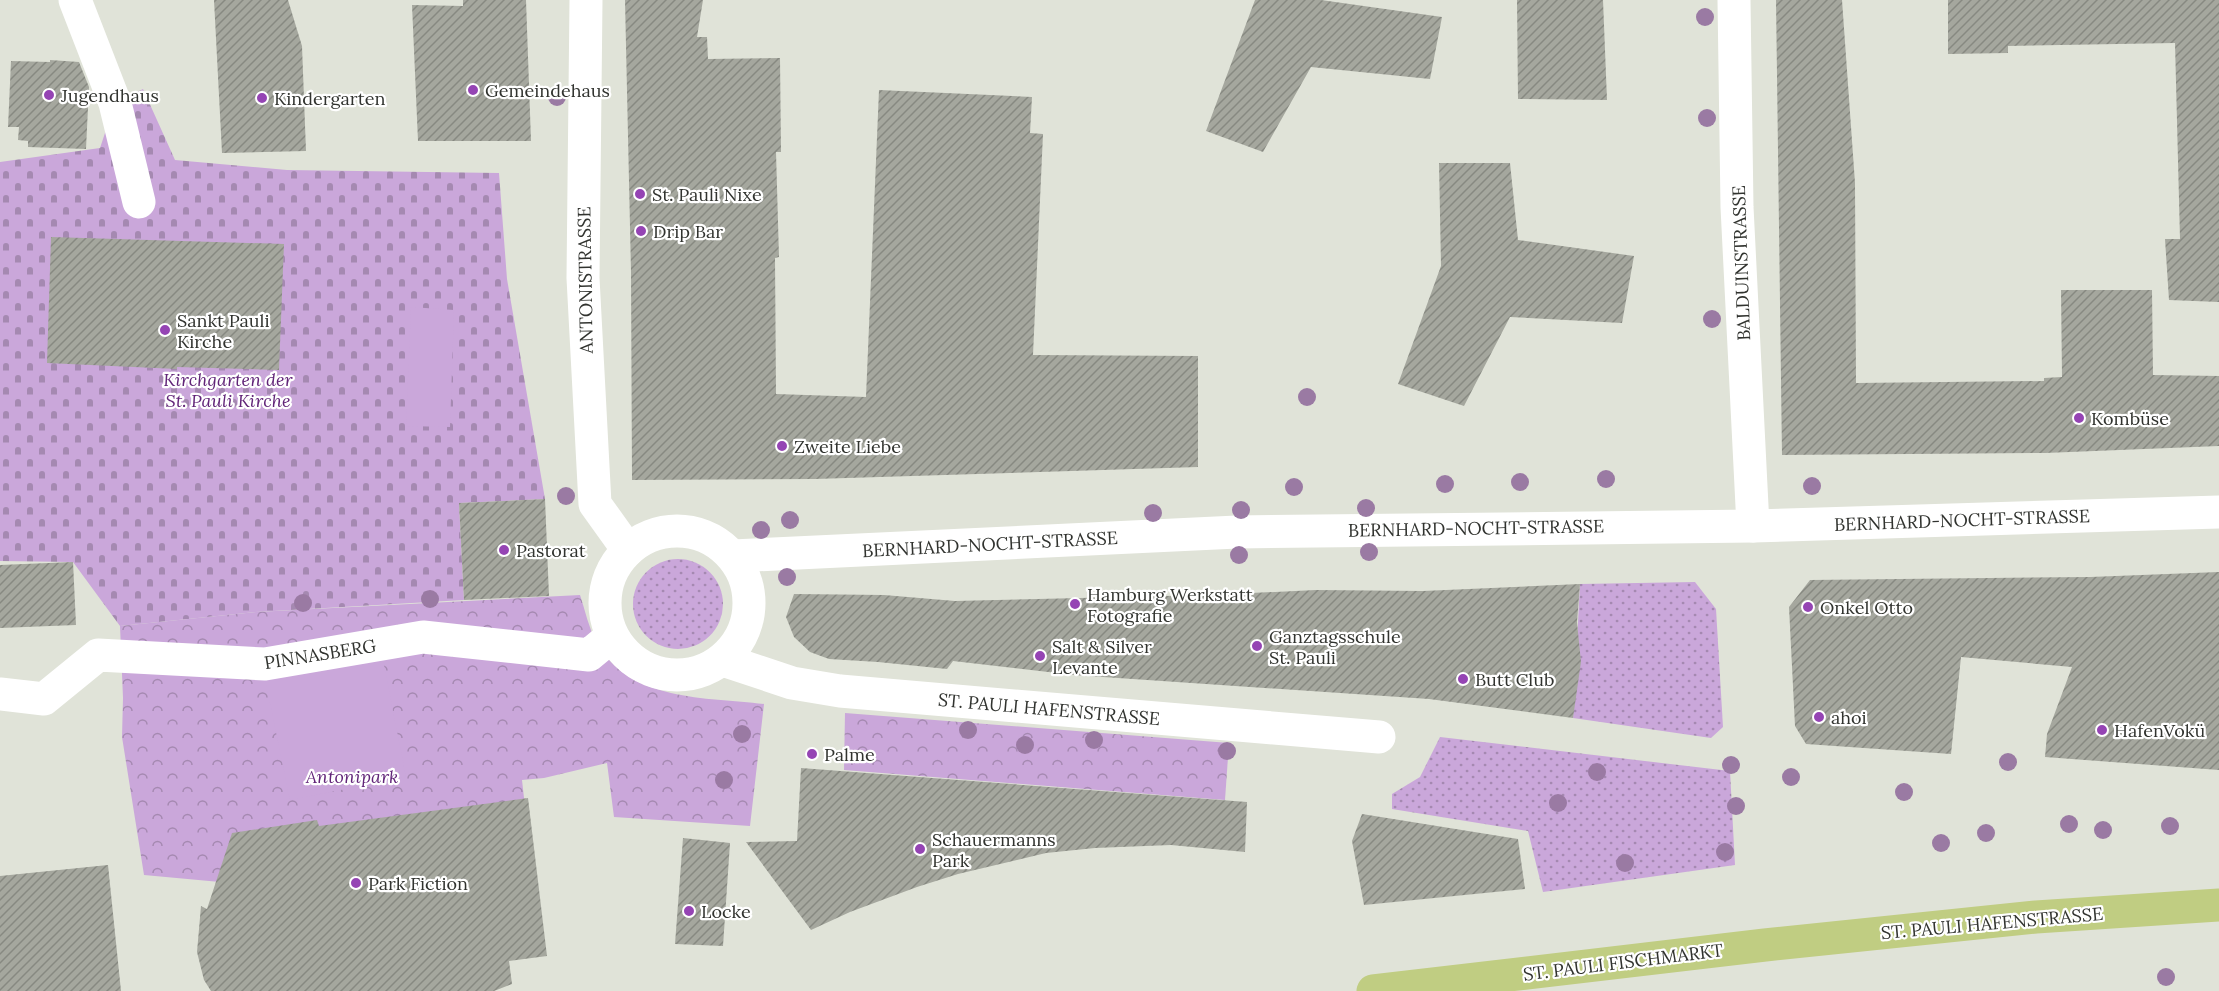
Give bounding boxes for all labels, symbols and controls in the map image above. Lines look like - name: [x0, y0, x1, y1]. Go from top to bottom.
- place label: Gemeindehaus: [485, 79, 610, 102]
- marker: Gemeindehaus: [466, 83, 480, 97]
- place label: Jugendhaus: [60, 84, 159, 107]
- place label: Kindergarten: [274, 87, 385, 110]
- marker: Jugendhaus: [42, 88, 56, 102]
- marker: Kindergarten: [255, 91, 269, 105]
- place label: St. Pauli Nixe: [652, 183, 762, 206]
- street label: BALDUINSTRASSE: [1727, 185, 1755, 341]
- marker: St. Pauli Nixe: [633, 187, 647, 201]
- street label: ANTONISTRASSE: [572, 206, 598, 355]
- place label: Drip Bar: [653, 220, 723, 243]
- marker: Drip Bar: [634, 224, 648, 238]
- place label: Sankt Pauli Kirche: [177, 309, 269, 353]
- marker: Sankt Pauli Kirche: [158, 323, 172, 337]
- park label: Kirchgarten der St. Pauli Kirche: [163, 368, 293, 412]
- place label: Kombüse: [2091, 407, 2169, 430]
- marker: Kombüse: [2072, 411, 2086, 425]
- place label: Zweite Liebe: [794, 435, 901, 458]
- marker: Zweite Liebe: [775, 439, 789, 453]
- street label: BERNHARD-NOCHT-STRASSE: [1834, 504, 2090, 536]
- street label: BERNHARD-NOCHT-STRASSE: [1348, 514, 1604, 542]
- street label: BERNHARD-NOCHT-STRASSE: [862, 526, 1118, 562]
- place label: Pastorat: [516, 539, 586, 562]
- marker: Pastorat: [497, 543, 511, 557]
- place label: Hamburg Werkstatt Fotografie: [1087, 583, 1253, 627]
- place label: Onkel Otto: [1820, 596, 1913, 619]
- marker: Hamburg Werkstatt Fotografie: [1068, 597, 1082, 611]
- marker: Onkel Otto: [1801, 600, 1815, 614]
- place label: Ganztagsschule St. Pauli: [1269, 625, 1401, 669]
- street label: PINNASBERG: [262, 634, 378, 674]
- place label: Salt & Silver Levante: [1052, 635, 1152, 679]
- marker: Ganztagsschule St. Pauli: [1250, 639, 1264, 653]
- marker: Salt & Silver Levante: [1033, 649, 1047, 663]
- place label: Butt Club: [1475, 668, 1554, 691]
- marker: Butt Club: [1456, 672, 1470, 686]
- street label: ST. PAULI HAFENSTRASSE: [937, 688, 1161, 730]
- place label: ahoi: [1831, 706, 1867, 729]
- marker: ahoi: [1812, 710, 1826, 724]
- place label: HafenVokü: [2114, 719, 2205, 742]
- marker: HafenVokü: [2095, 723, 2109, 737]
- place label: Palme: [824, 743, 875, 766]
- marker: Palme: [805, 747, 819, 761]
- park label: Antonipark: [305, 765, 398, 788]
- place label: Schauermanns Park: [932, 828, 1056, 872]
- marker: Schauermanns Park: [913, 842, 927, 856]
- place label: Park Fiction: [368, 872, 468, 895]
- marker: Park Fiction: [349, 876, 363, 890]
- place label: Locke: [701, 900, 751, 923]
- street label: ST. PAULI HAFENSTRASSE: [1880, 902, 2104, 944]
- marker: Locke: [682, 904, 696, 918]
- street label: ST. PAULI FISCHMARKT: [1522, 938, 1725, 986]

